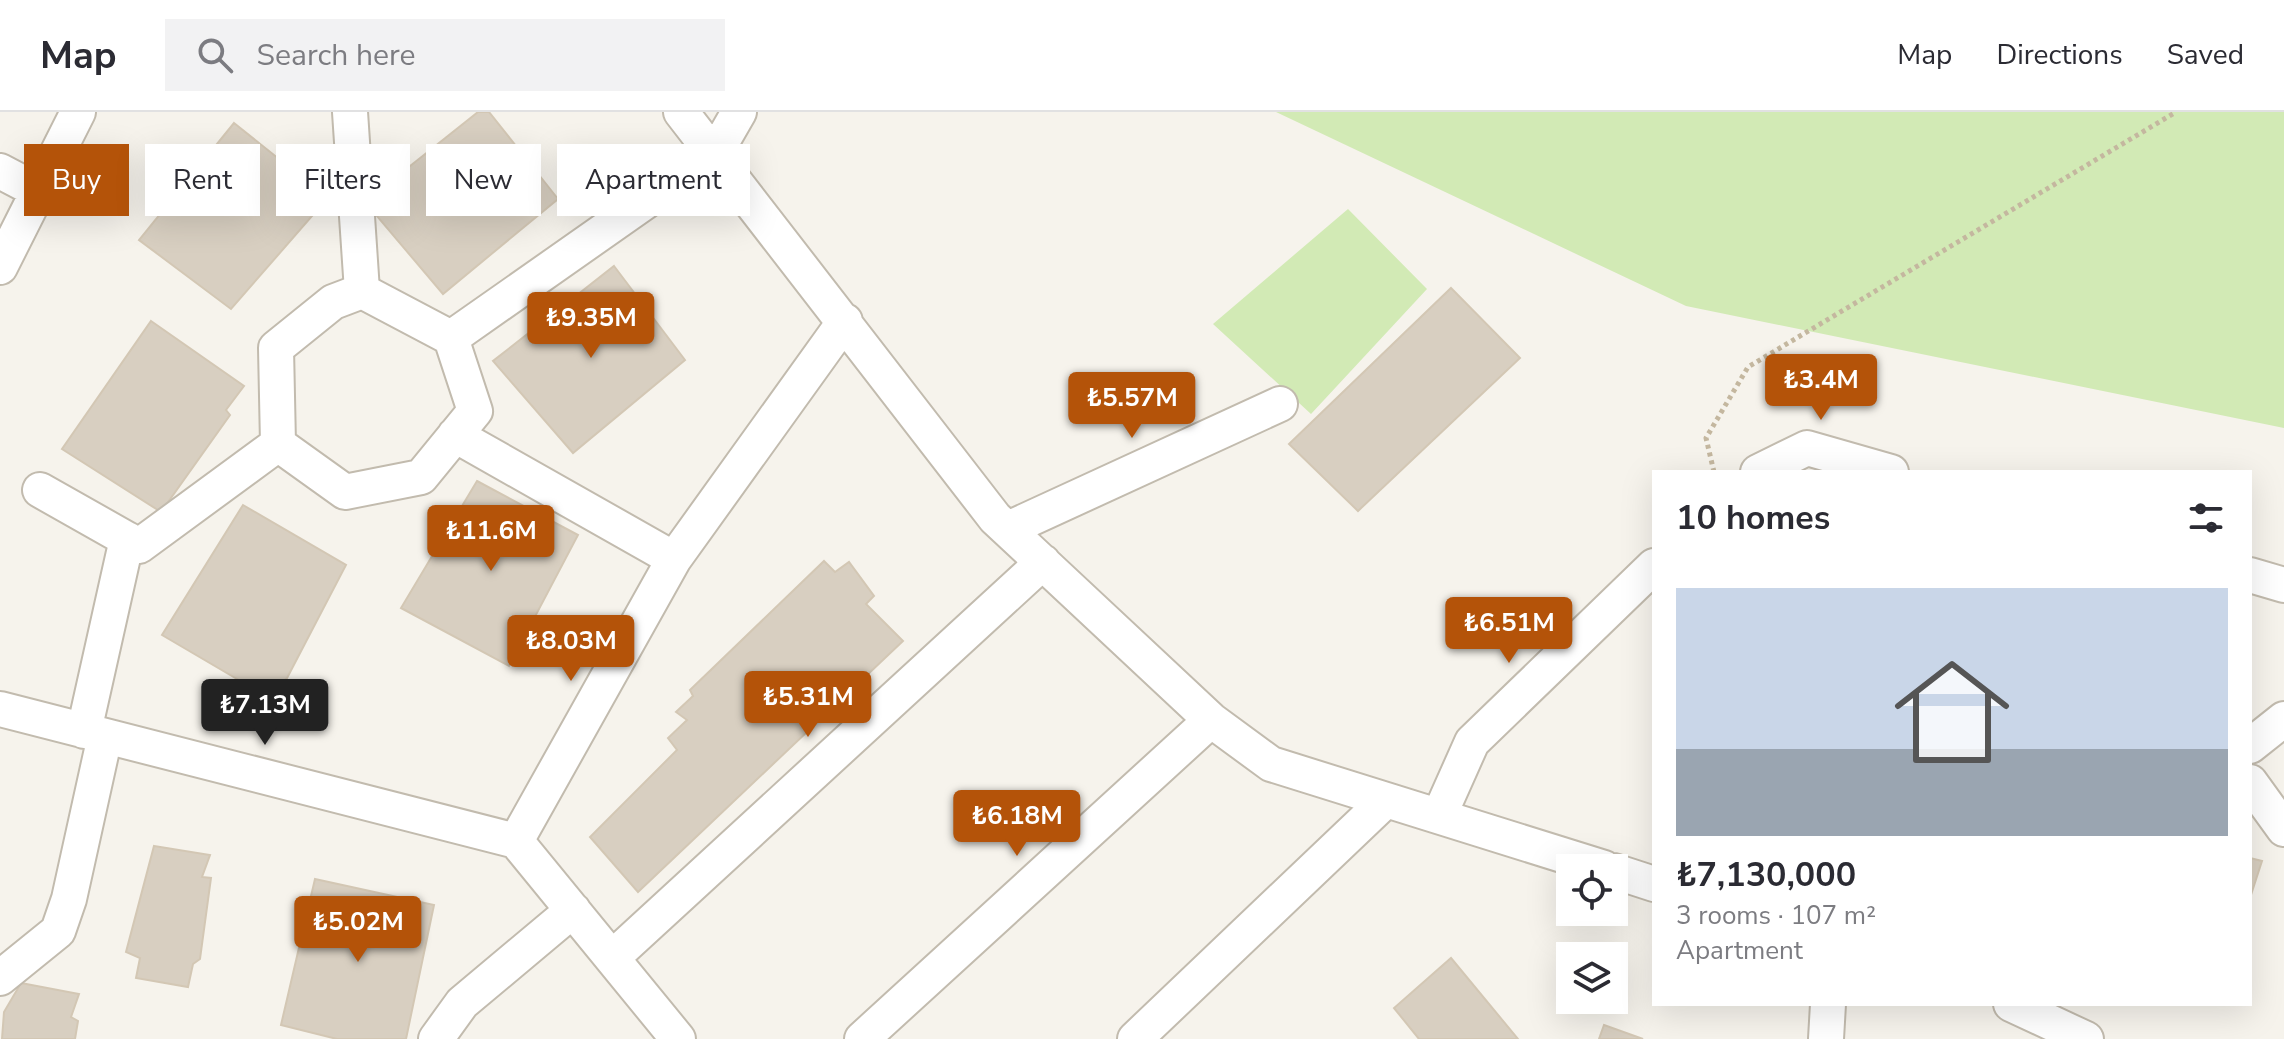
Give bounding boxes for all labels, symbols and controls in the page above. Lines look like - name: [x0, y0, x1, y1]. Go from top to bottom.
- search box: [165, 19, 725, 91]
- text: Map: [40, 30, 117, 81]
- icon: search: [193, 33, 237, 77]
- text: Search here: [257, 35, 416, 76]
- text: Map: [1897, 36, 1952, 74]
- text: Directions: [1996, 36, 2123, 74]
- text: Saved: [2167, 36, 2244, 74]
- chip: Buy: [24, 144, 129, 216]
- chip: Rent: [145, 144, 260, 216]
- chip: Filters: [276, 144, 410, 216]
- chip: New: [426, 144, 541, 216]
- chip: Apartment: [557, 144, 750, 216]
- pin: ₺9.35M: [526, 292, 656, 360]
- text: ₺9.35M: [545, 300, 637, 335]
- pin: ₺3.4M: [1765, 354, 1877, 422]
- text: ₺3.4M: [1783, 362, 1859, 397]
- pin: ₺5.57M: [1067, 372, 1197, 440]
- text: ₺5.57M: [1086, 380, 1178, 415]
- text: 10 homes: [1676, 495, 1830, 541]
- icon: filters: [2184, 496, 2228, 540]
- pin: ₺11.6M: [426, 505, 556, 573]
- text: ₺11.6M: [445, 513, 537, 548]
- pin: ₺6.51M: [1444, 597, 1574, 665]
- text: ₺6.51M: [1463, 605, 1555, 640]
- pin: ₺8.03M: [506, 615, 636, 683]
- text: ₺8.03M: [525, 623, 617, 658]
- icon: home: [1880, 640, 2024, 784]
- pin: ₺5.31M: [743, 671, 873, 739]
- pin: ₺7.13M: [200, 679, 330, 747]
- text: ₺5.31M: [762, 679, 854, 714]
- text: ₺7.13M: [219, 687, 311, 722]
- pin: ₺6.18M: [952, 790, 1082, 858]
- text: ₺6.18M: [971, 798, 1063, 833]
- text: ₺7,130,000: [1676, 852, 1856, 898]
- map controls: [1556, 854, 1628, 1014]
- button: locate: [1556, 854, 1628, 926]
- pin: ₺5.02M: [293, 896, 423, 964]
- text: 3 rooms · 107 m²: [1676, 898, 1876, 933]
- text: ₺5.02M: [312, 904, 404, 939]
- text: Apartment: [1676, 933, 1803, 968]
- button: layers: [1556, 942, 1628, 1014]

